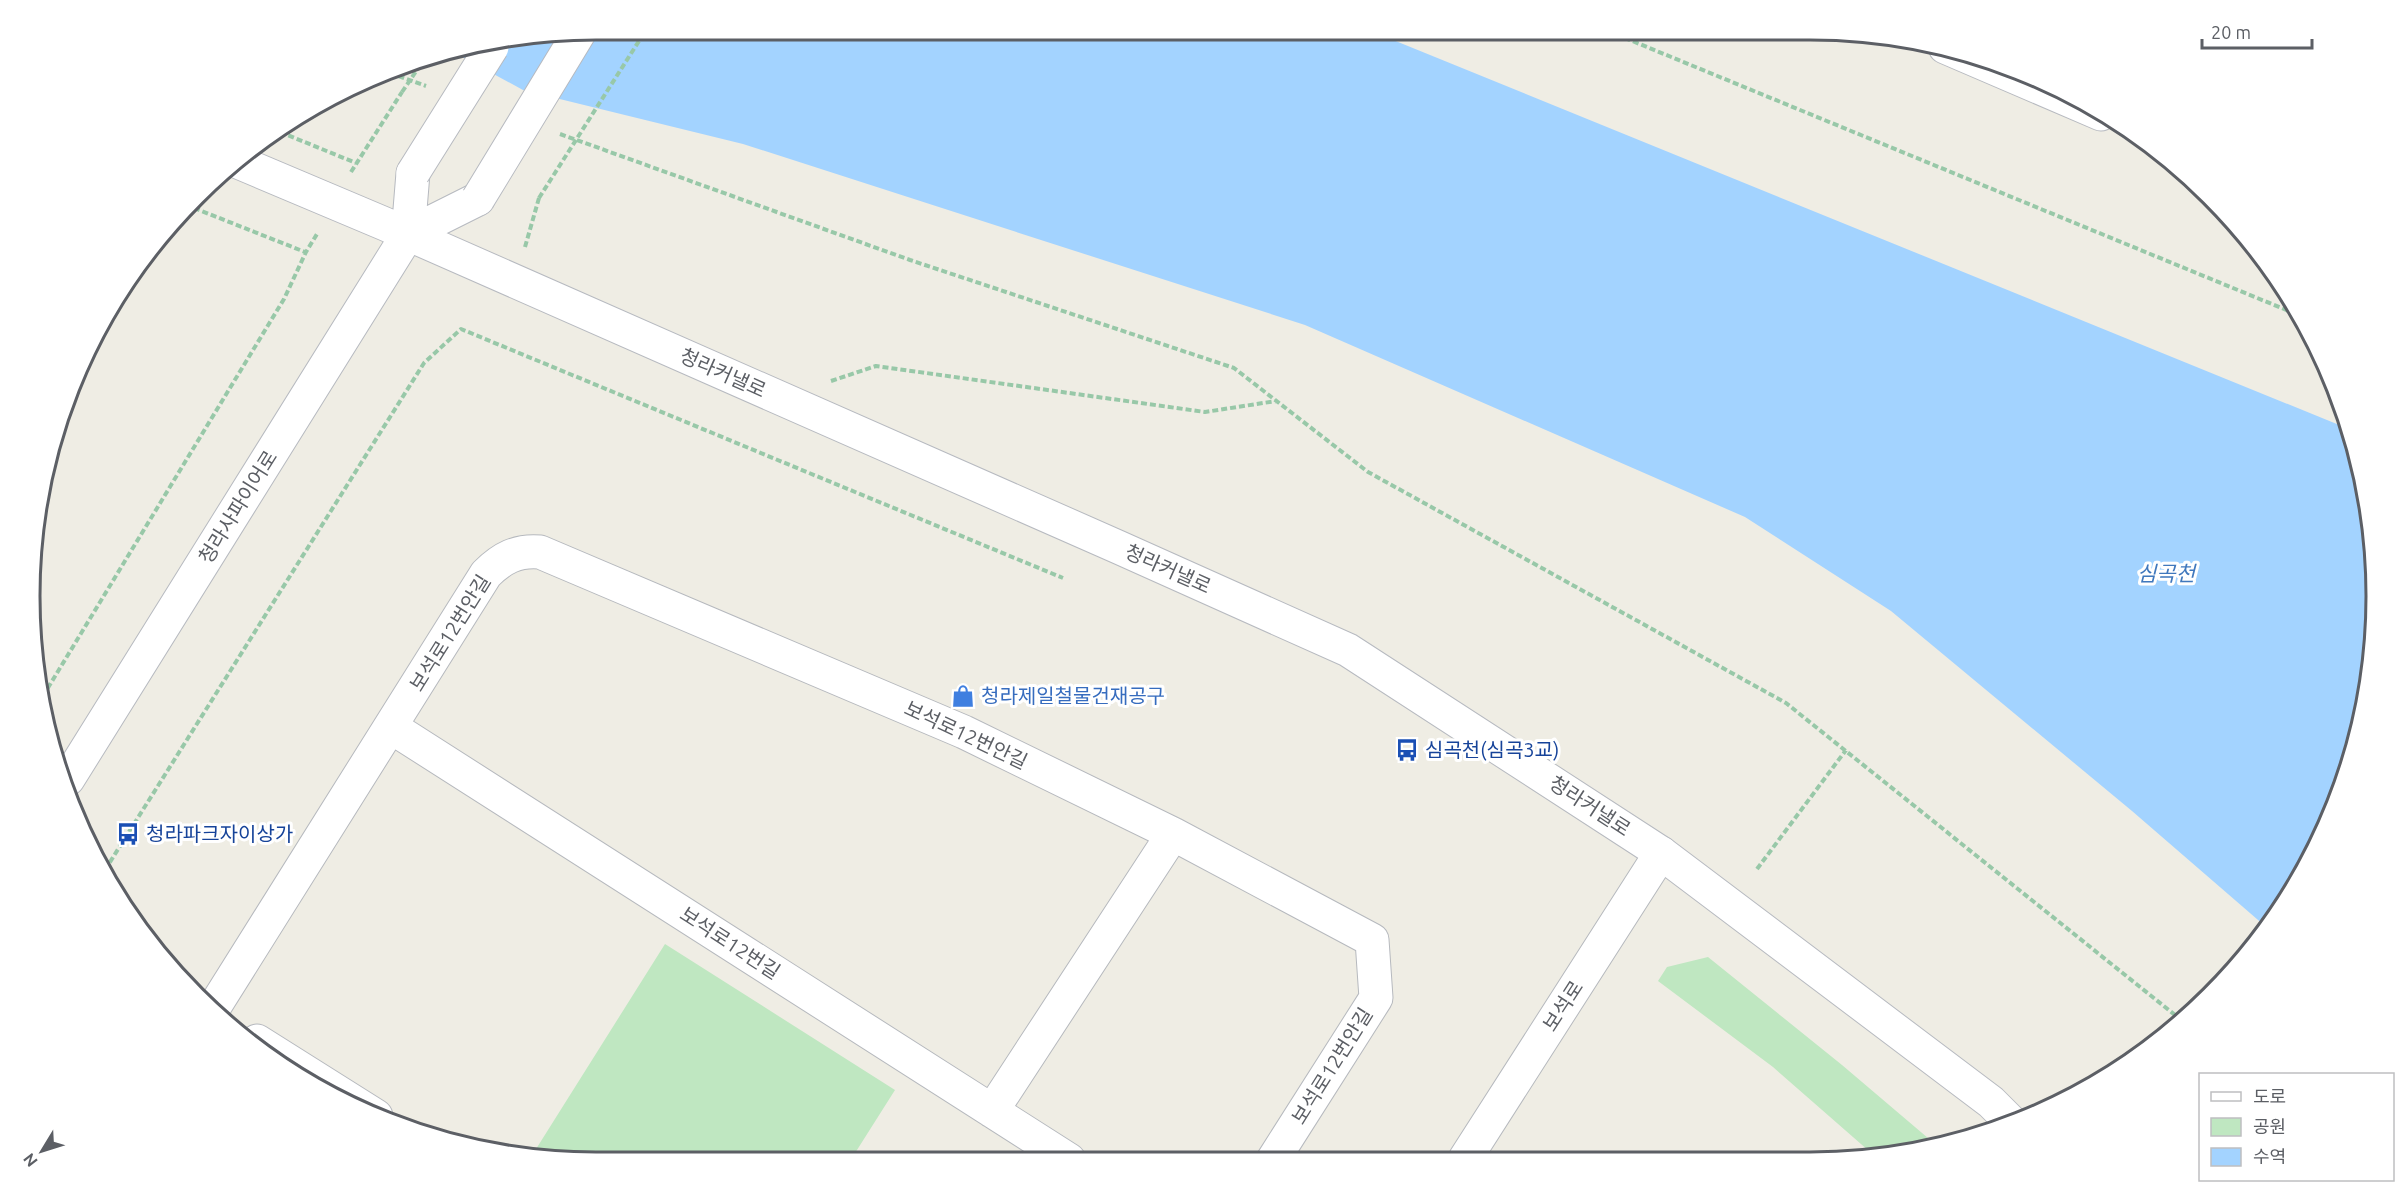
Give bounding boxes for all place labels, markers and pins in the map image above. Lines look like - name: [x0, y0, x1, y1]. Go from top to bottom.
- shop icon: 청라제일철물건재공구: [950, 683, 976, 709]
- place label: 청라제일철물건재공구: [981, 684, 1165, 707]
- bus stop icon: 심곡천(심곡3교): [1394, 737, 1420, 763]
- place label: 심곡천(심곡3교): [1425, 738, 1559, 761]
- bus stop icon: 청라파크자이상가: [115, 821, 141, 847]
- place label: 청라파크자이상가: [146, 822, 293, 845]

